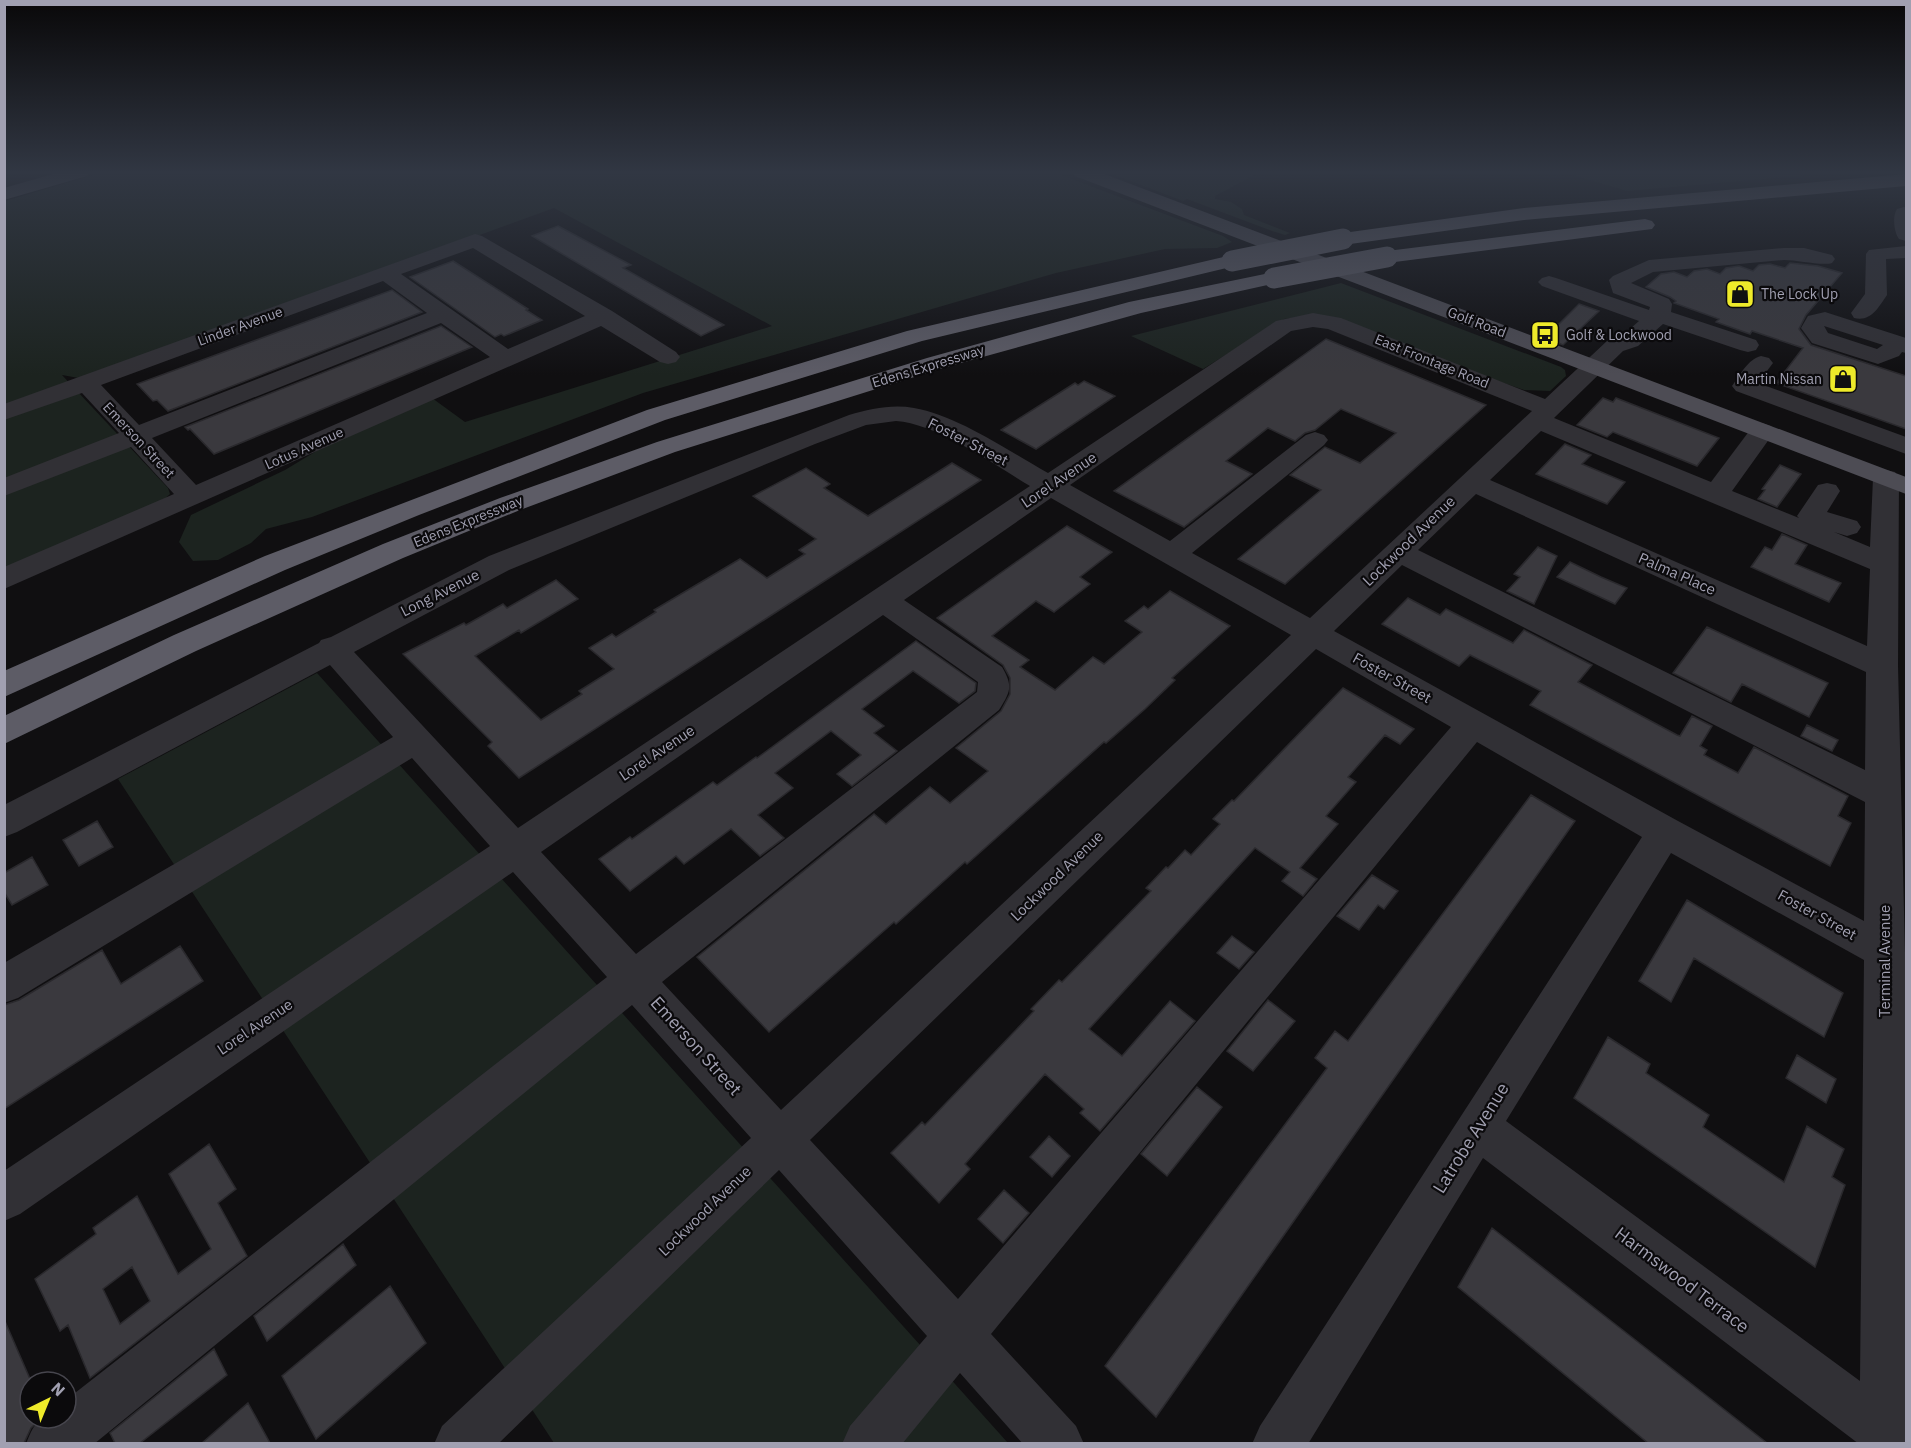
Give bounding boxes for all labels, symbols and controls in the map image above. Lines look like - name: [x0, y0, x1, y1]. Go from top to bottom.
- shop icon: The Lock Up: [1724, 278, 1756, 310]
- place label: The Lock Up: [1761, 285, 1838, 303]
- street label: Linder Avenue: [195, 302, 285, 350]
- street label: Golf Road: [1445, 303, 1509, 341]
- bus stop icon: Golf & Lockwood: [1529, 319, 1561, 351]
- place label: Golf & Lockwood: [1566, 326, 1672, 344]
- street label: East Frontage Road: [1372, 330, 1492, 392]
- street label: Edens Expressway: [870, 340, 986, 392]
- shop icon: Martin Nissan: [1827, 363, 1859, 395]
- place label: Martin Nissan: [1736, 370, 1822, 388]
- street label: Emerson Street: [99, 398, 179, 482]
- street label: Foster Street: [925, 413, 1011, 470]
- street label: Lotus Avenue: [262, 422, 347, 473]
- street label: Lorel Avenue: [1017, 447, 1100, 512]
- street label: Edens Expressway: [411, 491, 525, 551]
- street label: Lockwood Avenue: [1358, 492, 1459, 590]
- street label: Palma Place: [1636, 548, 1719, 599]
- street label: Long Avenue: [397, 565, 482, 621]
- street label: Foster Street: [1349, 648, 1435, 707]
- street label: Lorel Avenue: [615, 720, 698, 785]
- street label: Lockwood Avenue: [1006, 827, 1107, 925]
- street label: Foster Street: [1774, 885, 1860, 944]
- street label: Terminal Avenue: [1875, 905, 1894, 1017]
- street label: Emerson Street: [646, 991, 747, 1100]
- street label: Lorel Avenue: [213, 994, 296, 1059]
- street label: Latrobe Avenue: [1427, 1078, 1514, 1197]
- street label: Lockwood Avenue: [654, 1162, 755, 1260]
- street label: Harmswood Terrace: [1611, 1222, 1754, 1338]
- north arrow: [18, 1370, 78, 1430]
- text: N: [47, 1378, 69, 1400]

